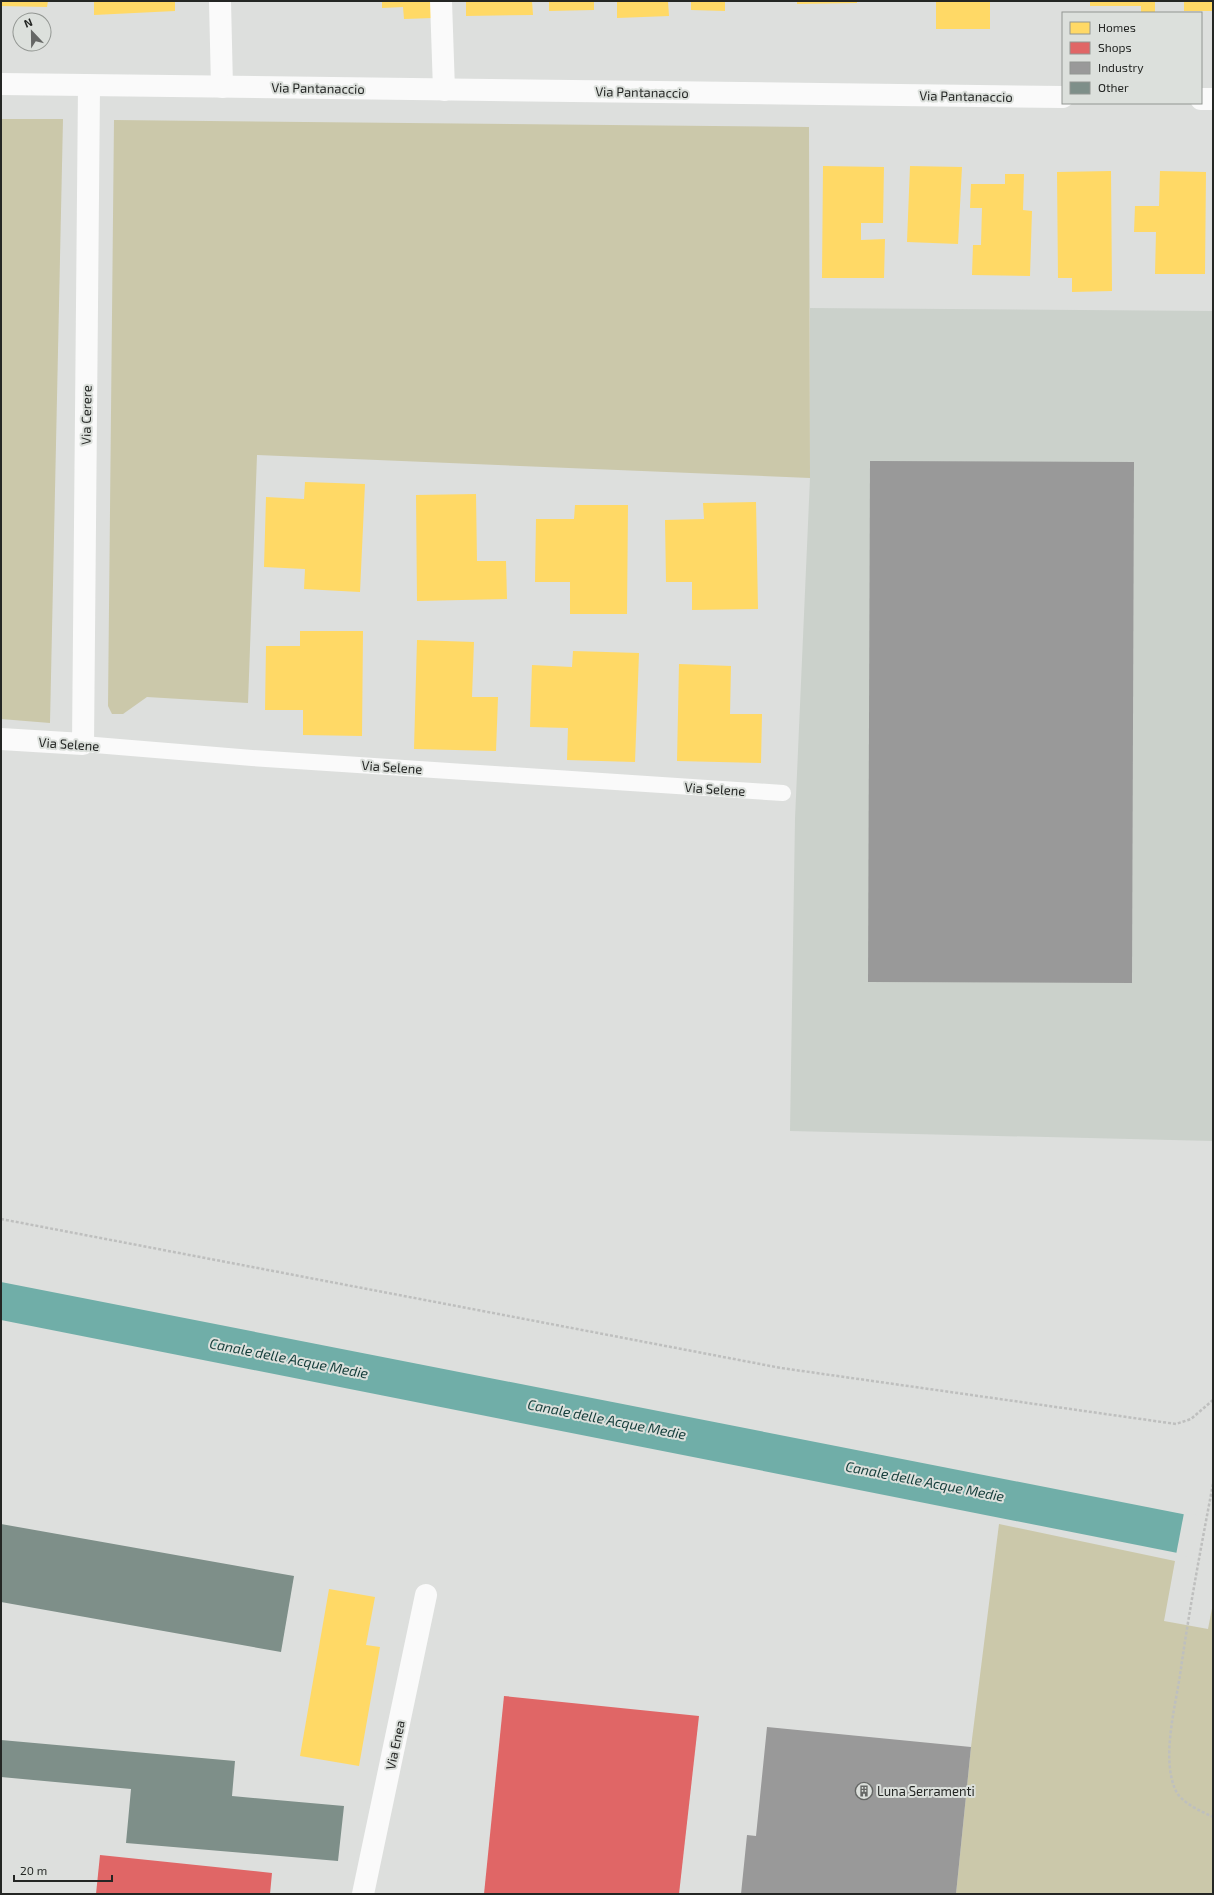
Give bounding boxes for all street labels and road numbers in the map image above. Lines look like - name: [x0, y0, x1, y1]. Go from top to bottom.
- street label: Via Pantanaccio: [271, 79, 365, 97]
- street label: Via Pantanaccio: [595, 83, 689, 101]
- street label: Via Pantanaccio: [919, 87, 1013, 105]
- street label: Via Cerere: [77, 385, 95, 445]
- street label: Via Selene: [38, 734, 100, 754]
- street label: Via Selene: [361, 757, 423, 777]
- street label: Via Selene: [684, 779, 746, 799]
- street label: Via Enea: [382, 1719, 408, 1771]

